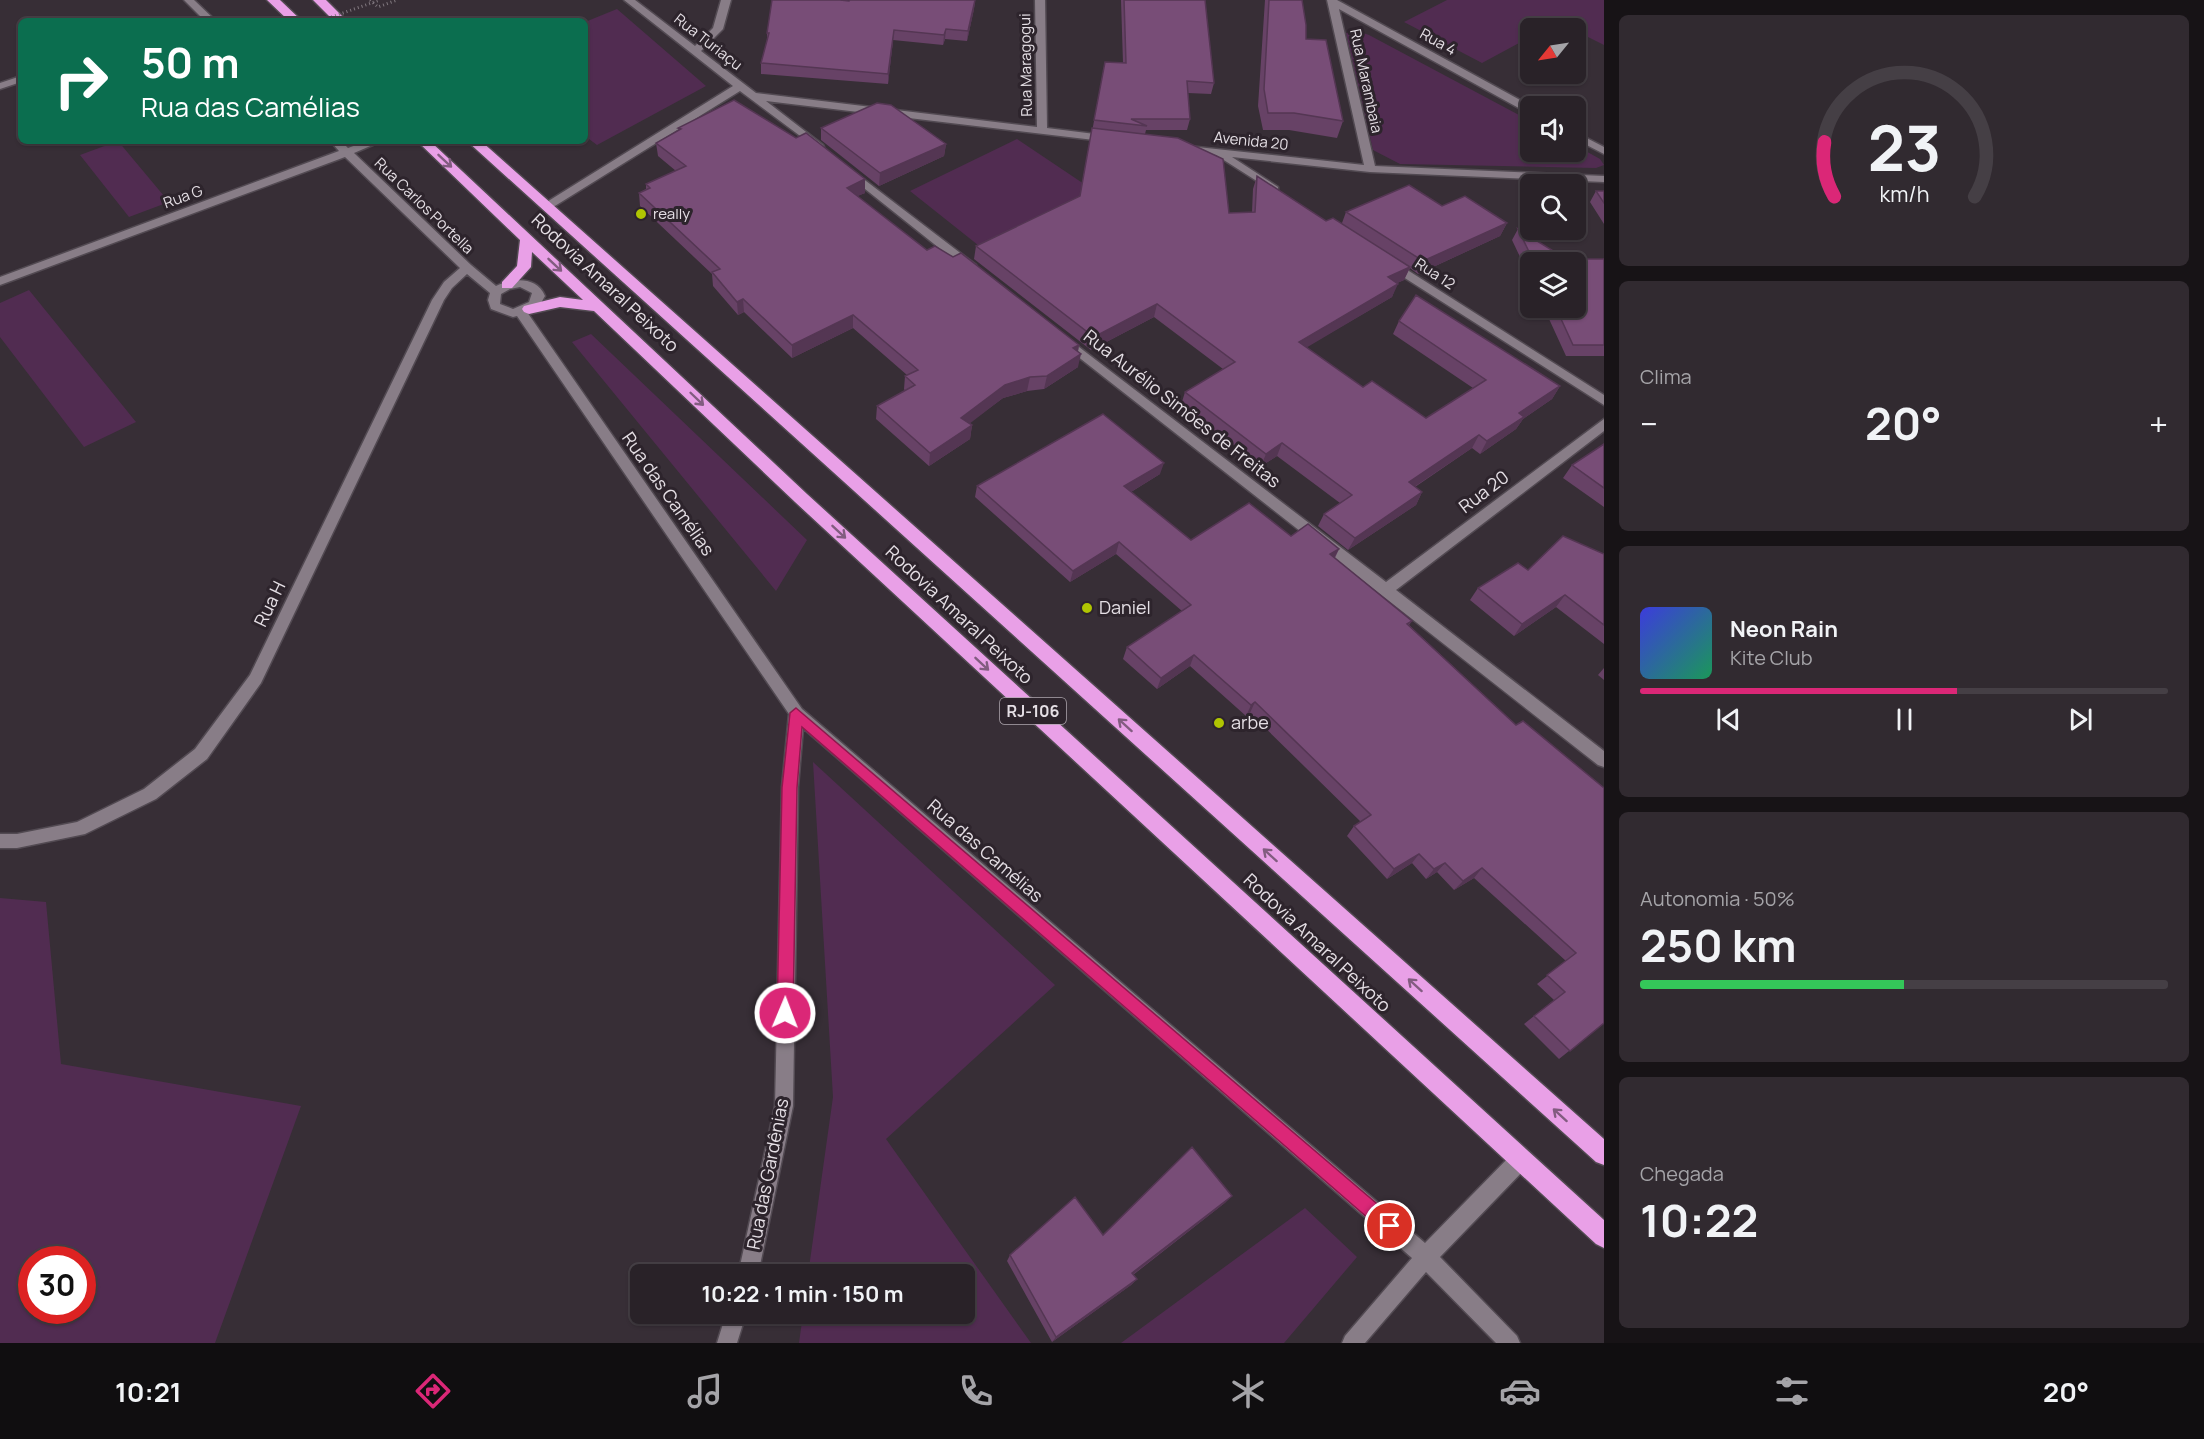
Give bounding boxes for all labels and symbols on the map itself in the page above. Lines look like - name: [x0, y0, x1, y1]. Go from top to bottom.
- street label: Rua Turiaçu: [670, 8, 747, 75]
- street label: Rua Maragogui: [1014, 13, 1037, 117]
- north arrow: [1520, 18, 1586, 84]
- street label: Rua 4: [1416, 23, 1460, 60]
- street label: Rua Marambaia: [1345, 27, 1388, 135]
- street label: Avenida 20: [1213, 126, 1289, 155]
- street label: Rua Carlos Portella: [370, 153, 479, 259]
- one-way arrow: [437, 154, 452, 168]
- street label: Rua G: [160, 180, 206, 213]
- place label: really: [653, 203, 690, 224]
- marker: really: [634, 207, 648, 221]
- street label: Rodovia Amaral Peixoto: [527, 208, 685, 357]
- street label: Rua 12: [1411, 253, 1459, 294]
- one-way arrow: [547, 257, 562, 271]
- street label: Rua Aurélio Simões de Freitas: [1079, 324, 1286, 493]
- one-way arrow: [689, 391, 704, 406]
- street label: Rua das Camélias: [617, 427, 720, 560]
- street label: Rua 20: [1453, 464, 1513, 518]
- one-way arrow: [831, 525, 846, 540]
- street label: Rodovia Amaral Peixoto: [881, 540, 1039, 689]
- street label: Rua H: [248, 577, 290, 630]
- place label: Daniel: [1099, 595, 1151, 619]
- marker: Daniel: [1080, 601, 1094, 615]
- one-way arrow: [974, 657, 989, 671]
- road number: RJ-106: [1000, 698, 1066, 724]
- place label: arbe: [1231, 710, 1269, 734]
- marker: arbe: [1212, 716, 1226, 730]
- one-way arrow: [1118, 718, 1133, 732]
- street label: Rua das Camélias: [923, 793, 1049, 907]
- one-way arrow: [1263, 848, 1278, 862]
- street label: Rodovia Amaral Peixoto: [1239, 868, 1397, 1017]
- one-way arrow: [1408, 978, 1423, 992]
- position arrow: [753, 981, 817, 1045]
- street label: Rua das Gardênias: [741, 1096, 793, 1252]
- one-way arrow: [1553, 1108, 1568, 1122]
- pin: [1364, 1200, 1415, 1251]
- speed limit sign: 30: [18, 1246, 96, 1324]

